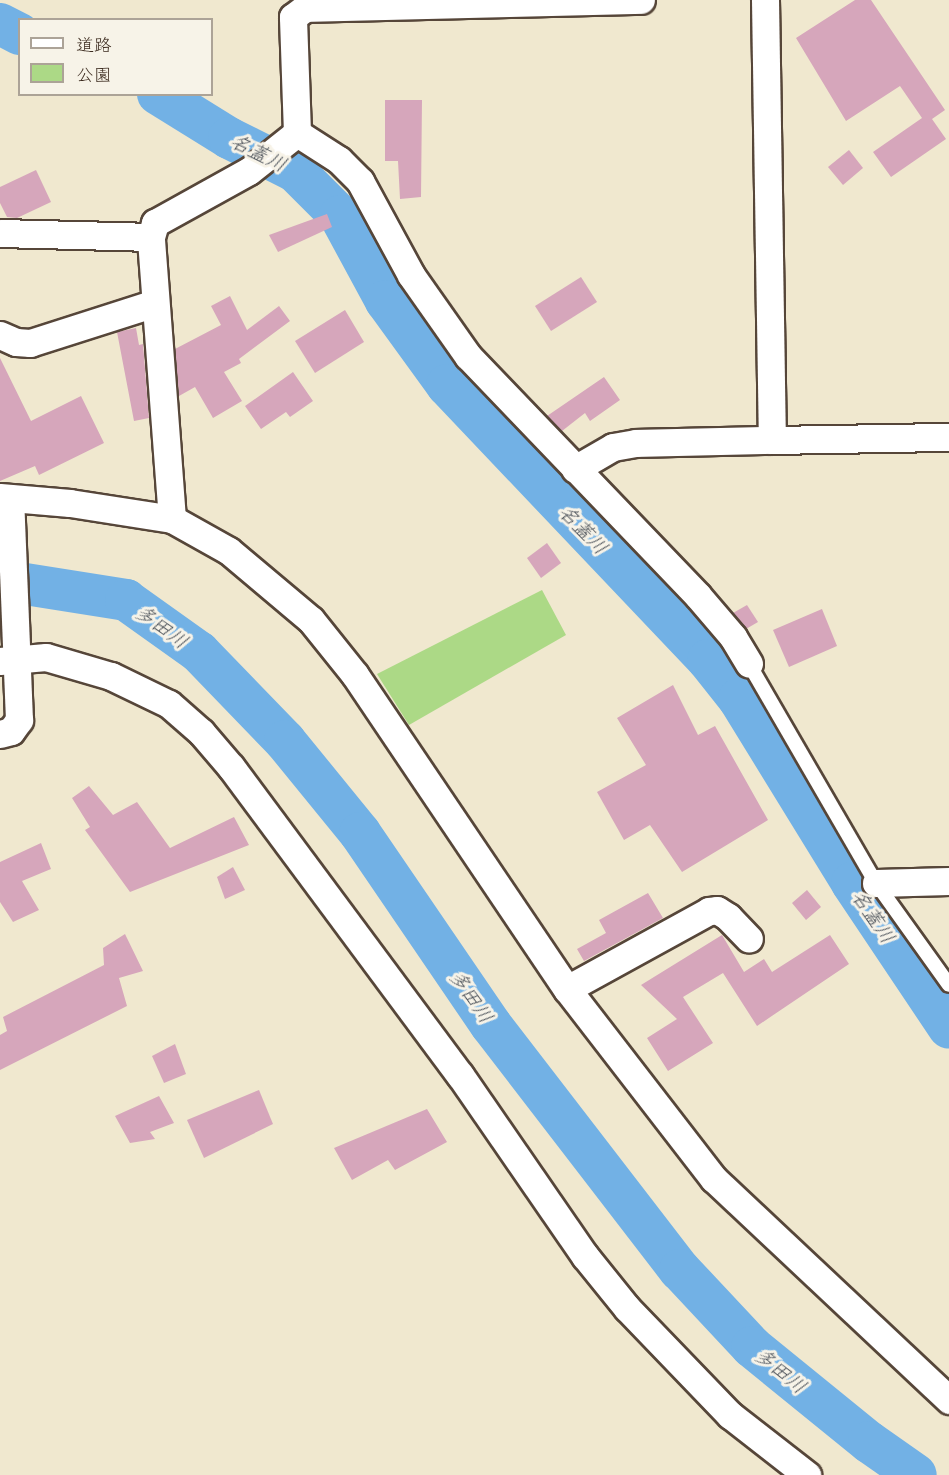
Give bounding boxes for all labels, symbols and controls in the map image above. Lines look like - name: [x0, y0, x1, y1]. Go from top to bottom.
- legend: [18, 18, 213, 96]
- text: 道路: [76, 32, 112, 57]
- text: 公園: [76, 62, 112, 87]
- water label: 名蓋川: [227, 128, 291, 176]
- water label: 名蓋川: [555, 499, 613, 559]
- water label: 多田川: [131, 599, 193, 653]
- water label: 名蓋川: [847, 884, 901, 948]
- water label: 多田川: [445, 965, 499, 1027]
- water label: 多田川: [750, 1342, 812, 1398]

